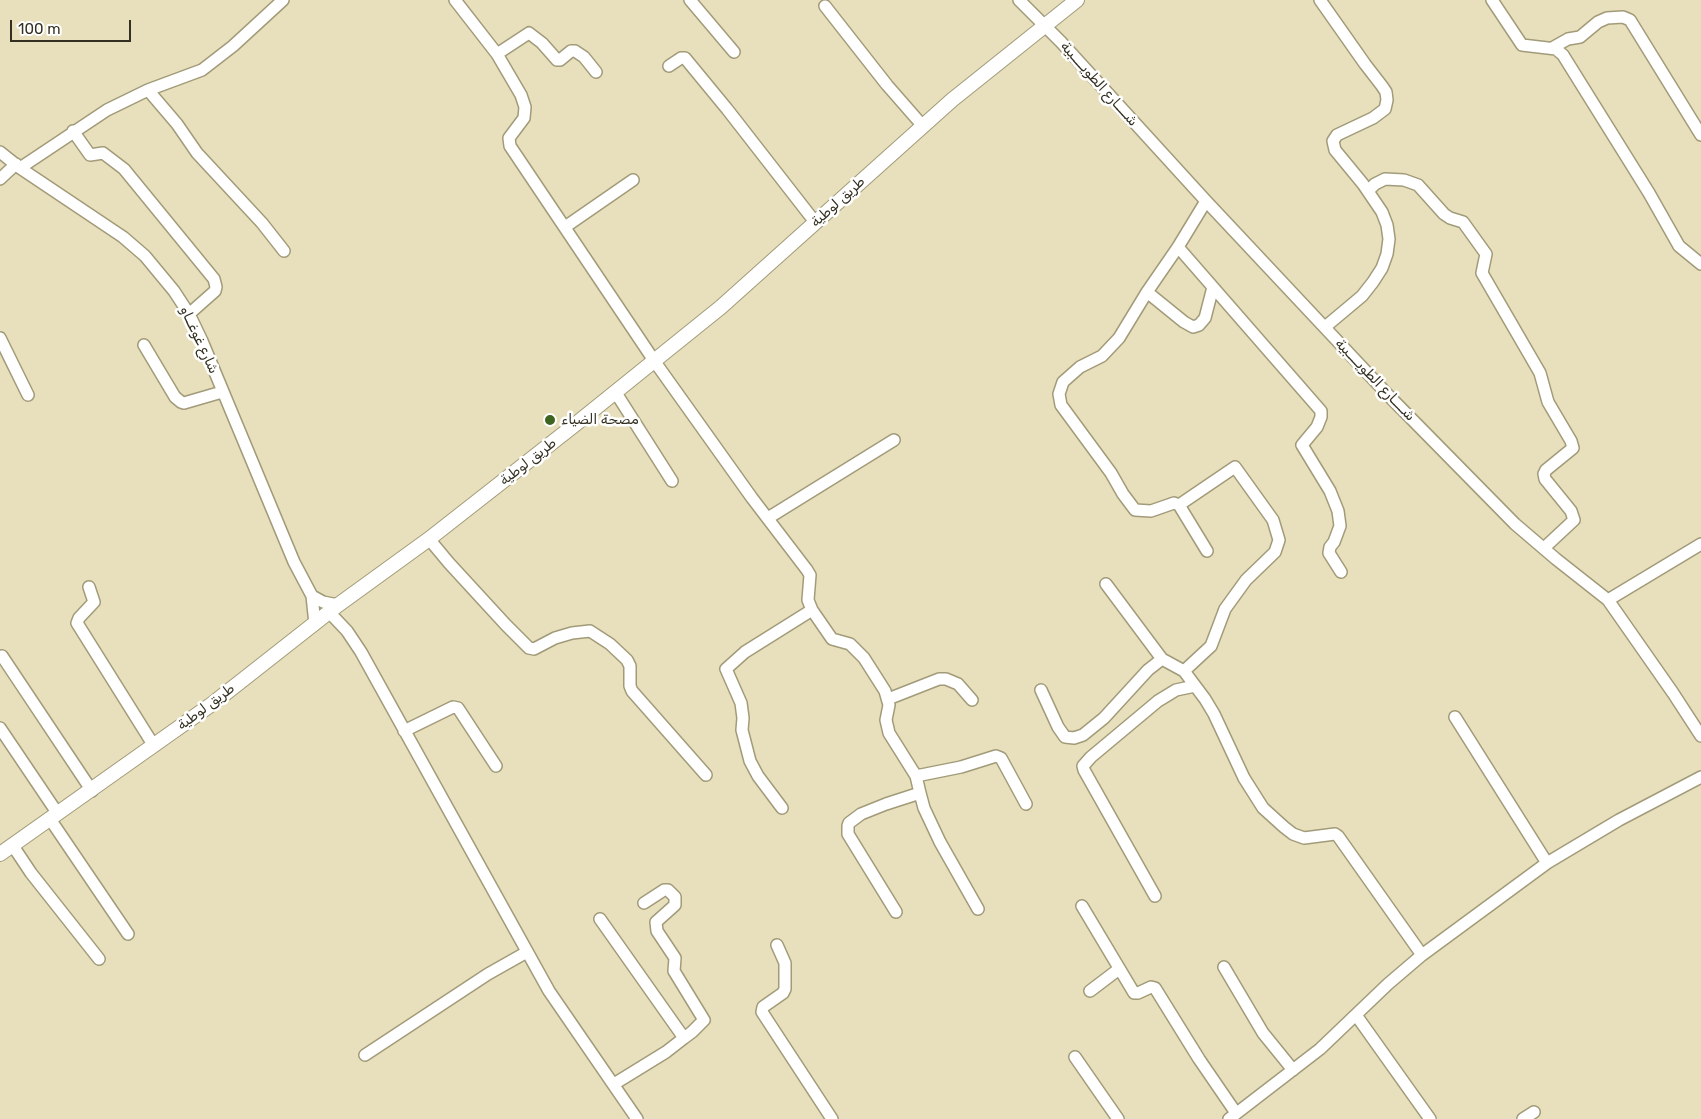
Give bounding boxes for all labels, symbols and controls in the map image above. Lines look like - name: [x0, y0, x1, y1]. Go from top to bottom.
- scale bar: [12, 10, 134, 42]
- text: 100 m: [18, 20, 60, 38]
- street label: شــــارع الطويــــبية: [1057, 38, 1141, 130]
- street label: طريق لوطية: [807, 173, 869, 231]
- street label: شارع غوغــاو: [176, 304, 222, 376]
- street label: شــــارع الطويــــبية: [1331, 335, 1419, 425]
- place label: مصحة الضياء: [561, 412, 639, 428]
- marker: مصحة الضياء: [543, 413, 557, 427]
- street label: طريق لوطية: [496, 435, 560, 489]
- street label: طريق لوطية: [174, 680, 238, 734]

